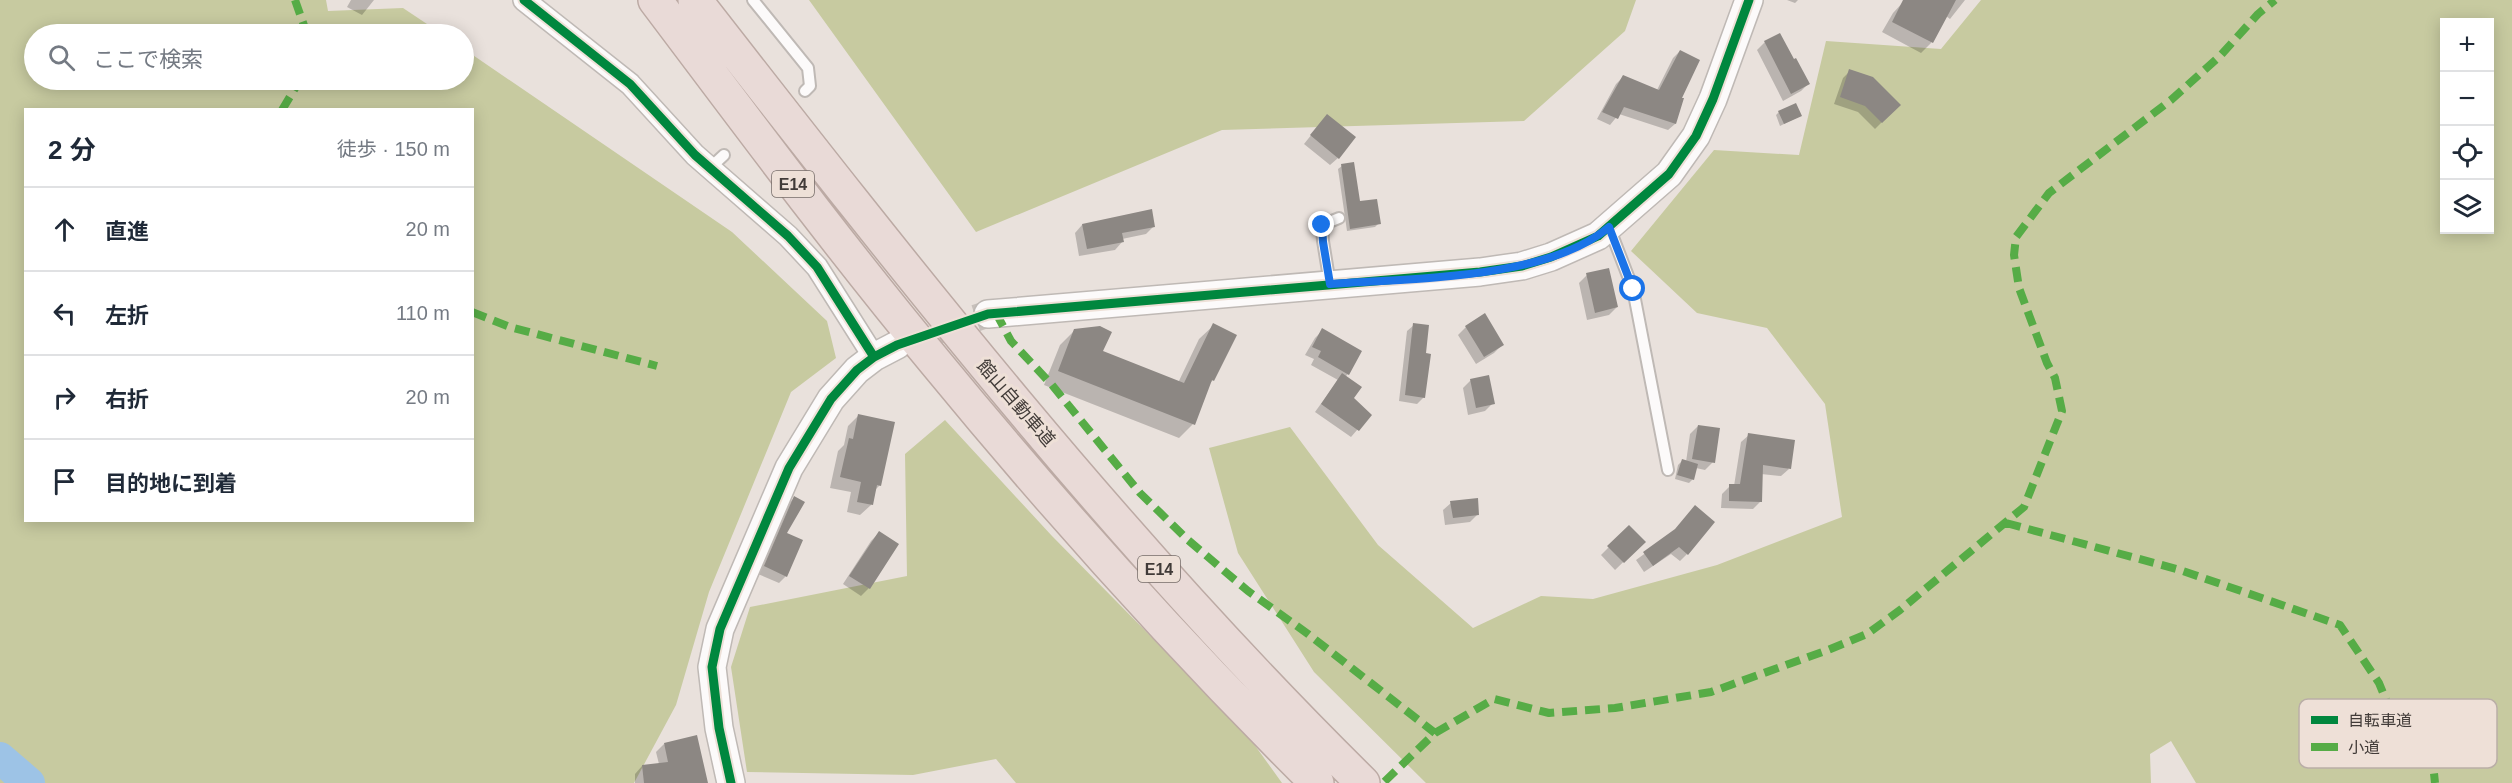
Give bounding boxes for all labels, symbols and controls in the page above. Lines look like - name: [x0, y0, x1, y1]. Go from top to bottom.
- map controls: [2440, 18, 2494, 234]
- button: +: [2440, 18, 2494, 72]
- search box: [24, 24, 474, 90]
- icon: search: [45, 41, 78, 74]
- text: ここで検索: [93, 47, 203, 72]
- button: −: [2440, 72, 2494, 126]
- button: locate: [2440, 126, 2494, 180]
- text: 2 分: [48, 135, 96, 165]
- text: 徒歩 · 150 m: [337, 138, 450, 160]
- road number: E14: [772, 171, 814, 197]
- button: layers: [2440, 180, 2494, 234]
- route end: [1308, 211, 1334, 237]
- icon: ahead: [48, 213, 81, 246]
- text: 20 m: [406, 218, 450, 240]
- text: 直進: [105, 219, 149, 244]
- route start: [1619, 275, 1645, 301]
- icon: left: [48, 297, 81, 330]
- text: 110 m: [396, 302, 450, 324]
- text: 左折: [105, 303, 149, 328]
- street label: 館山自動車道: [973, 356, 1059, 450]
- icon: right: [48, 381, 81, 414]
- text: 20 m: [406, 386, 450, 408]
- text: 右折: [105, 387, 149, 412]
- icon: arrive: [48, 465, 81, 498]
- text: 目的地に到着: [105, 471, 237, 496]
- road number: E14: [1138, 556, 1180, 582]
- legend: [2299, 699, 2497, 768]
- text: 自転車道: [2348, 712, 2412, 729]
- text: 小道: [2348, 739, 2380, 756]

